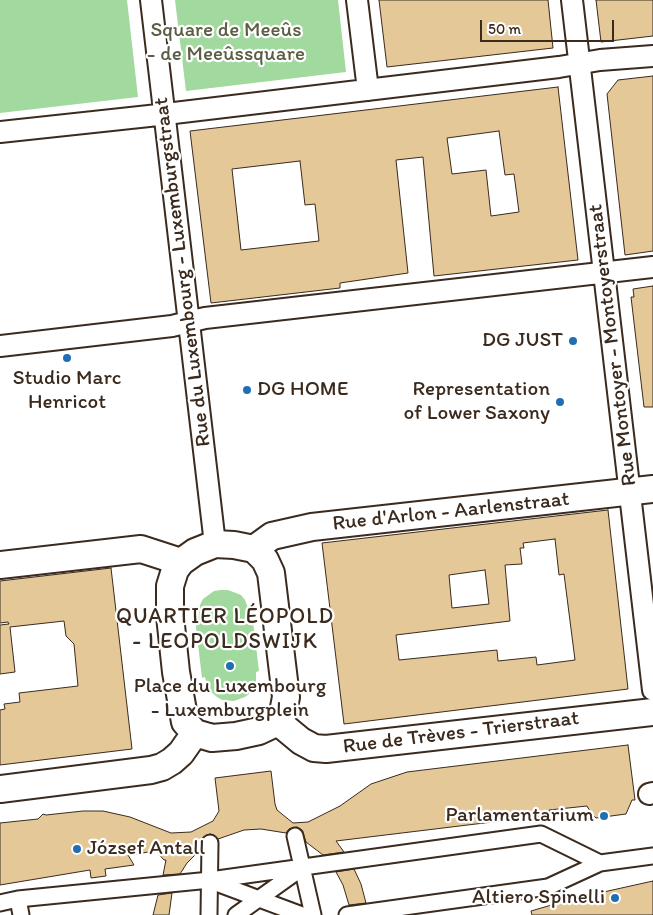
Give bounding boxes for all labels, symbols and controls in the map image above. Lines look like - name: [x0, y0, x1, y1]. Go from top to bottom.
- scale bar: [483, 10, 617, 42]
- park label: Square de Meeûs - de Meeûssquare: [147, 18, 305, 68]
- text: 50 m: [488, 20, 521, 38]
- street label: Rue du Luxembourg - Luxemburgstraat: [149, 96, 217, 448]
- street label: Rue Montoyer - Montoyerstraat: [583, 203, 643, 487]
- place label: DG JUST: [482, 328, 563, 354]
- marker: DG JUST: [567, 335, 579, 347]
- marker: Studio Marc Henricot: [61, 352, 73, 364]
- place label: Studio Marc Henricot: [13, 366, 121, 416]
- place label: DG HOME: [257, 377, 349, 403]
- place label: Representation of Lower Saxony: [403, 377, 550, 427]
- marker: DG HOME: [241, 384, 253, 396]
- marker: Representation of Lower Saxony: [554, 396, 566, 408]
- street label: Rue d'Arlon - Aarlenstraat: [331, 487, 571, 537]
- district label: QUARTIER LÉOPOLD - LEOPOLDSWIJK: [114, 604, 336, 656]
- marker: Place du Luxembourg - Luxemburgplein: [224, 660, 236, 672]
- place label: Place du Luxembourg - Luxemburgplein: [134, 674, 326, 724]
- street label: Rue de Trèves - Trierstraat: [341, 706, 581, 760]
- place label: Parlamentarium: [446, 803, 594, 829]
- marker: Parlamentarium: [598, 810, 610, 822]
- place label: József Antall: [87, 836, 205, 862]
- marker: József Antall: [71, 843, 83, 855]
- place label: Altiero Spinelli: [472, 885, 605, 911]
- marker: Altiero Spinelli: [609, 892, 621, 904]

